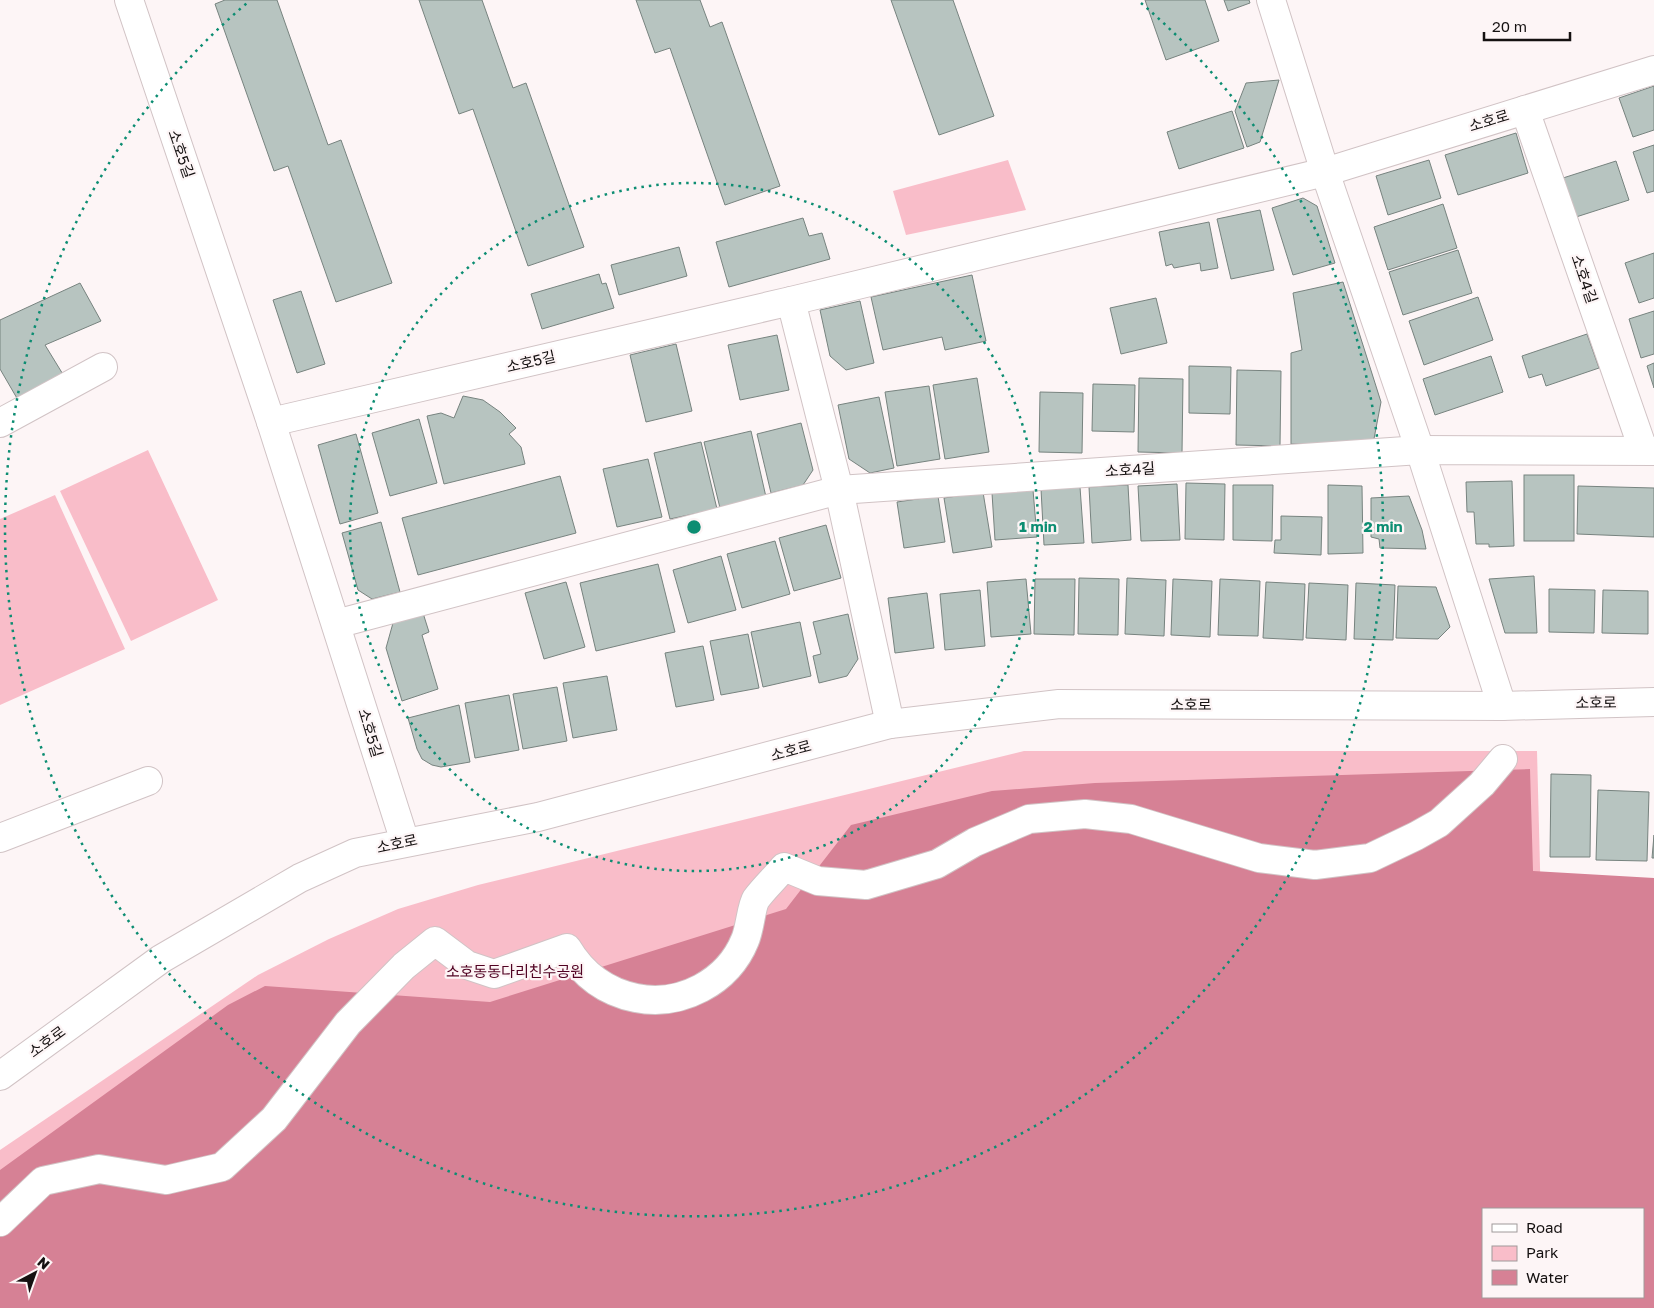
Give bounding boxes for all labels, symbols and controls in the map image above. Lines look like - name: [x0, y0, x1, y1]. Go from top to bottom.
- scale bar: [1484, 10, 1570, 42]
- text: 20 m: [1492, 17, 1527, 35]
- street label: 소호로: [1466, 105, 1511, 135]
- street label: 소호5길: [165, 127, 199, 180]
- street label: 소호4길: [1568, 252, 1602, 306]
- street label: 소호5길: [504, 347, 557, 375]
- street label: 소호4길: [1104, 458, 1156, 480]
- text: 1 min: [1019, 517, 1057, 535]
- text: 2 min: [1363, 517, 1403, 535]
- centre of rings: [685, 518, 703, 536]
- street label: 소호로: [1575, 693, 1617, 711]
- street label: 소호로: [1170, 695, 1212, 713]
- street label: 소호5길: [355, 706, 387, 759]
- street label: 소호로: [768, 736, 813, 764]
- street label: 소호로: [375, 830, 419, 856]
- park label: 소호동동다리친수공원: [446, 962, 584, 980]
- street label: 소호로: [24, 1022, 68, 1061]
- legend: [1482, 1208, 1644, 1298]
- text: Road: [1526, 1218, 1563, 1236]
- text: Park: [1526, 1243, 1559, 1261]
- north arrow: [10, 1248, 60, 1298]
- text: N: [34, 1253, 53, 1273]
- text: Water: [1526, 1268, 1569, 1286]

